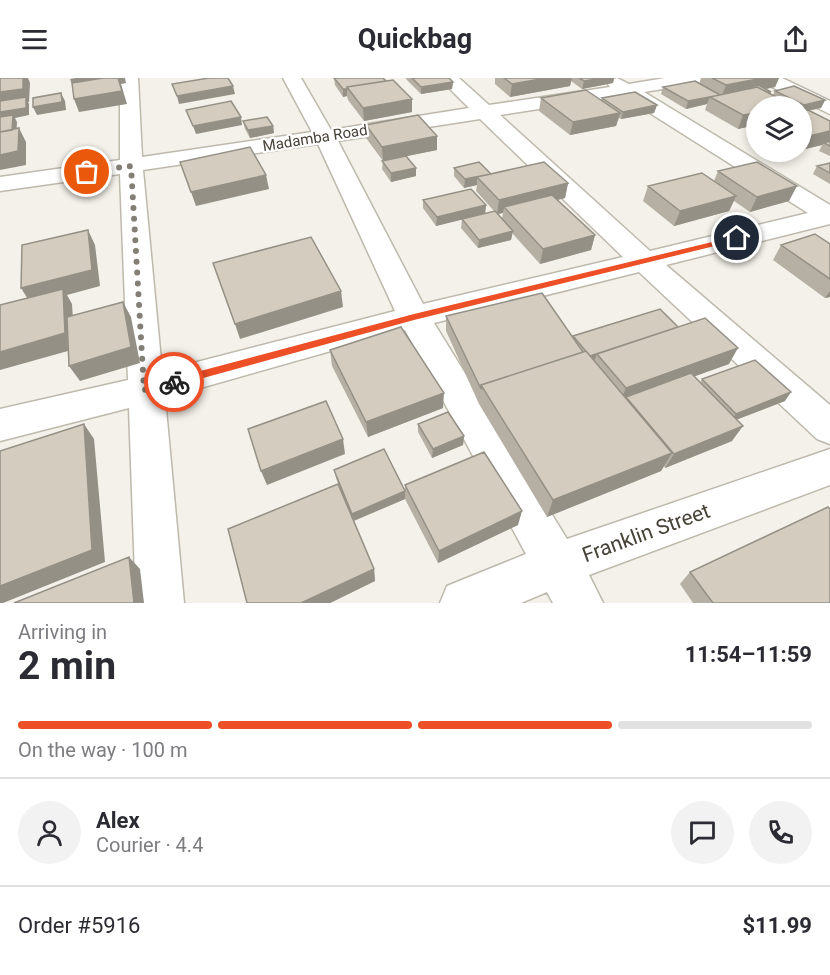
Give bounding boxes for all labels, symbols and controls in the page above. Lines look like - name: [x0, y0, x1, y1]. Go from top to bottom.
- icon: menu: [18, 23, 51, 56]
- text: Quickbag: [358, 23, 472, 55]
- icon: share: [779, 23, 812, 56]
- map controls: [746, 96, 812, 162]
- button: layers: [746, 96, 812, 162]
- street label: Madamba Road: [261, 121, 369, 155]
- pin: [61, 146, 112, 197]
- icon: bag: [70, 155, 103, 188]
- pin: [711, 212, 762, 263]
- icon: home: [720, 221, 753, 254]
- courier: [144, 352, 204, 412]
- icon: bike: [158, 366, 191, 399]
- street label: Franklin Street: [579, 499, 713, 567]
- text: Arriving in: [18, 620, 107, 644]
- text: 11:54–11:59: [685, 642, 812, 667]
- text: 2 min: [18, 643, 116, 689]
- text: On the way · 100 m: [18, 738, 187, 762]
- button: person: [18, 801, 81, 864]
- button: chat: [671, 801, 734, 864]
- button: phone: [749, 801, 812, 864]
- text: Alex: [96, 808, 140, 833]
- text: Courier · 4.4: [96, 833, 203, 857]
- text: Order #5916: [18, 913, 140, 938]
- text: $11.99: [743, 913, 812, 938]

